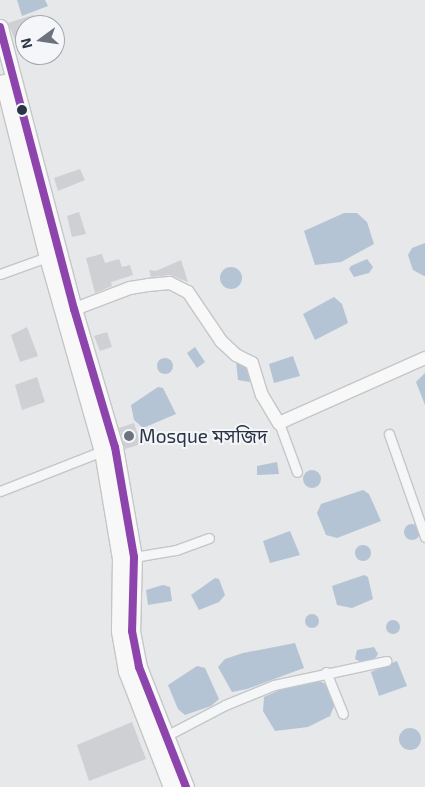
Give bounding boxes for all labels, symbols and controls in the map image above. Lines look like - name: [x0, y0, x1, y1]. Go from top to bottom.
- north arrow: [15, 15, 65, 65]
- text: N: [16, 37, 35, 50]
- unlabelled marker: [17, 105, 27, 115]
- place label: Mosque মসজিদ: [139, 425, 268, 447]
- marker: Mosque মসজিদ: [123, 430, 135, 442]

